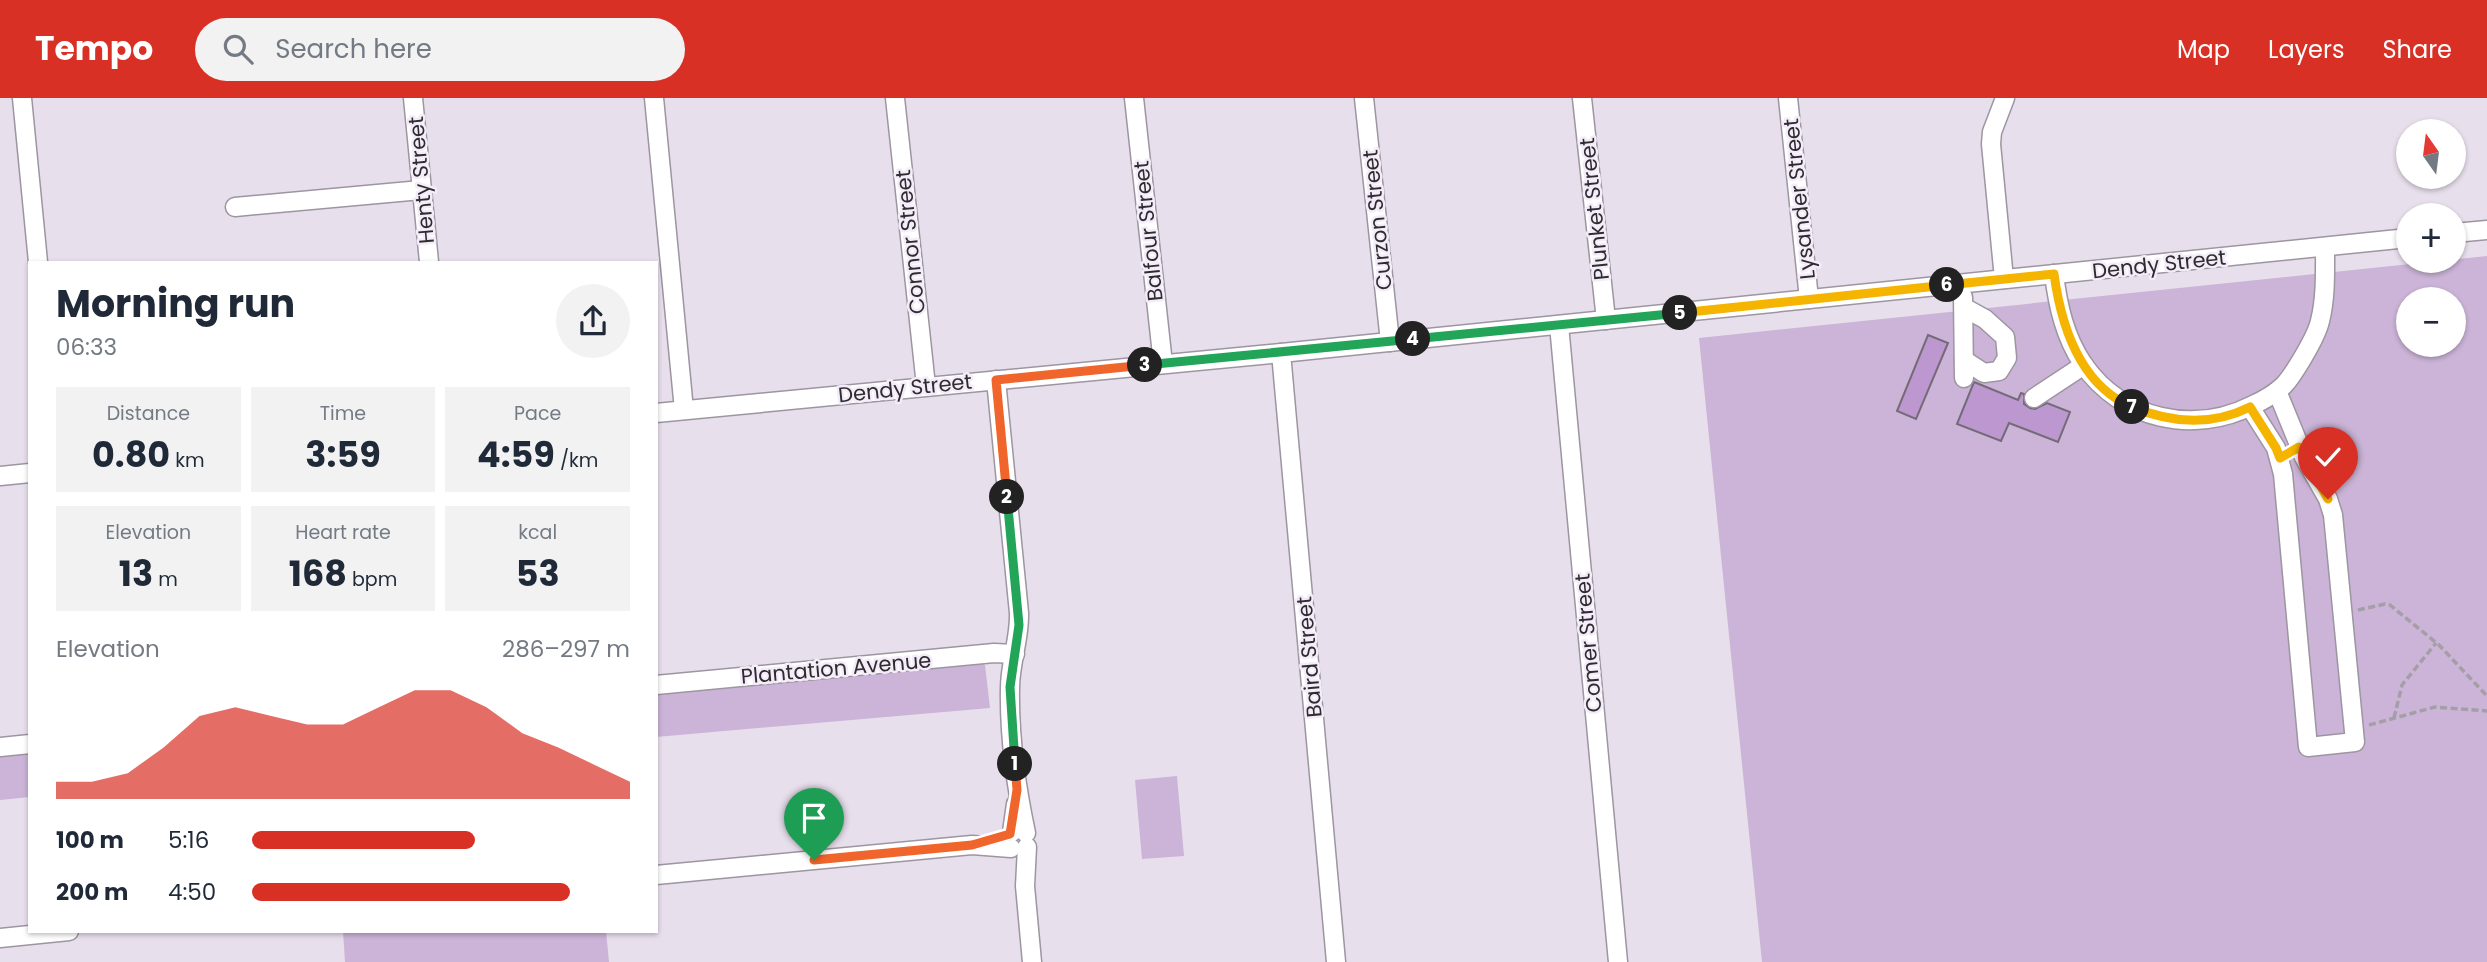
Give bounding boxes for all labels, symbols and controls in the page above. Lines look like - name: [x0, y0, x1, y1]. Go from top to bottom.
- search box: [195, 18, 685, 81]
- text: Tempo: [35, 25, 153, 72]
- icon: search: [219, 30, 257, 68]
- text: Search here: [275, 31, 432, 67]
- text: Map: [2177, 33, 2230, 66]
- text: Layers: [2268, 33, 2344, 66]
- text: Share: [2382, 33, 2452, 66]
- street label: Henty Street: [401, 115, 441, 245]
- street label: Lysander Street: [1776, 117, 1822, 281]
- north arrow: [2396, 119, 2466, 189]
- map controls: [2396, 119, 2466, 357]
- street label: Plunket Street: [1572, 136, 1616, 282]
- street label: Curzon Street: [1355, 148, 1399, 292]
- street label: Balfour Street: [1126, 159, 1170, 303]
- street label: Connor Street: [888, 168, 932, 316]
- button: +: [2396, 203, 2466, 273]
- street label: Dendy Street: [2091, 243, 2227, 285]
- pin: 6: [1930, 268, 1965, 302]
- text: 6: [1940, 271, 1953, 298]
- text: Morning run: [56, 277, 295, 330]
- button: share: [556, 284, 630, 358]
- button: −: [2396, 287, 2466, 357]
- pin: 5: [1662, 296, 1698, 330]
- text: 5: [1673, 299, 1686, 326]
- pin: 4: [1396, 322, 1430, 356]
- text: 4: [1406, 325, 1419, 352]
- text: 06:33: [56, 331, 117, 363]
- pin: 3: [1128, 348, 1162, 382]
- text: 3: [1139, 351, 1150, 378]
- street label: Dendy Street: [837, 367, 973, 409]
- pin: 7: [2114, 390, 2150, 424]
- text: 7: [2126, 393, 2137, 420]
- text: Distance: [107, 400, 190, 427]
- text: Time: [320, 400, 366, 427]
- text: Pace: [514, 400, 561, 427]
- pin: [2298, 427, 2358, 499]
- text: 0.80: [92, 430, 170, 479]
- text: 3:59: [305, 430, 381, 479]
- text: 4:59: [477, 430, 555, 479]
- icon: check: [2309, 438, 2347, 476]
- text: km: [170, 447, 205, 474]
- text: /km: [555, 447, 598, 474]
- pin: 2: [990, 480, 1024, 514]
- text: 2: [1001, 483, 1012, 510]
- text: Elevation: [106, 519, 191, 546]
- text: Heart rate: [295, 519, 391, 546]
- text: kcal: [518, 519, 557, 546]
- text: 13: [119, 549, 153, 598]
- text: 168: [289, 549, 347, 598]
- text: 53: [516, 549, 560, 598]
- text: m: [153, 566, 178, 593]
- text: bpm: [347, 566, 397, 593]
- street label: Comer Street: [1567, 572, 1609, 714]
- street label: Baird Street: [1289, 595, 1329, 719]
- text: Elevation: [56, 633, 160, 665]
- text: 286–297 m: [502, 633, 630, 665]
- street label: Plantation Avenue: [740, 645, 932, 691]
- pin: 1: [998, 746, 1032, 782]
- text: 1: [1011, 750, 1018, 777]
- pin: [784, 788, 844, 860]
- icon: arrive: [795, 799, 833, 837]
- text: 100 m: [56, 824, 124, 856]
- text: 5:16: [168, 824, 209, 856]
- text: 200 m: [56, 876, 128, 908]
- text: 4:50: [168, 876, 216, 908]

